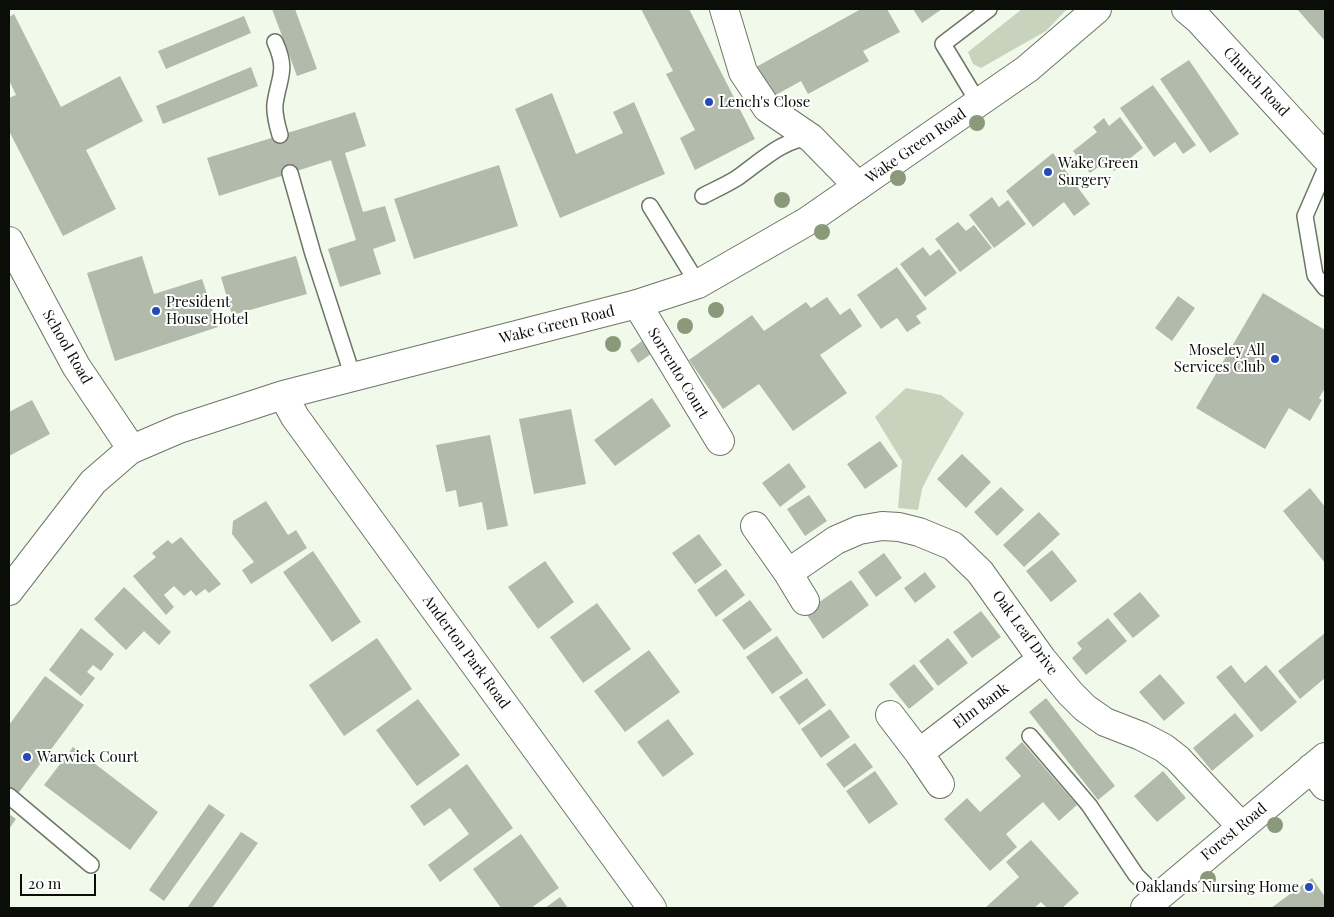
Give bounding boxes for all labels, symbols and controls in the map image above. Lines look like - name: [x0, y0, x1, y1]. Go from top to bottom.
- street label: Church Road: [1219, 44, 1293, 120]
- place label: Lench's Close: [719, 93, 810, 111]
- marker: Lench's Close: [703, 96, 715, 108]
- street label: Wake Green Road: [862, 105, 970, 187]
- place label: Wake Green Surgery: [1058, 154, 1139, 189]
- marker: Wake Green Surgery: [1042, 166, 1054, 178]
- place label: President House Hotel: [166, 293, 249, 328]
- street label: Wake Green Road: [497, 302, 617, 348]
- marker: President House Hotel: [150, 305, 162, 317]
- street label: School Road: [39, 307, 95, 387]
- street label: Sorrento Court: [644, 324, 712, 422]
- place label: Moseley All Services Club: [1174, 341, 1265, 376]
- marker: Moseley All Services Club: [1269, 353, 1281, 365]
- street label: Oak Leaf Drive: [988, 587, 1062, 679]
- street label: Anderton Park Road: [419, 592, 513, 712]
- street label: Elm Bank: [950, 679, 1012, 733]
- place label: Warwick Court: [37, 748, 138, 766]
- marker: Warwick Court: [21, 751, 33, 763]
- street label: Forest Road: [1197, 799, 1271, 865]
- scale bar: [22, 864, 99, 896]
- text: 20 m: [28, 873, 61, 893]
- place label: Oaklands Nursing Home: [1135, 878, 1299, 896]
- marker: Oaklands Nursing Home: [1303, 881, 1315, 893]

